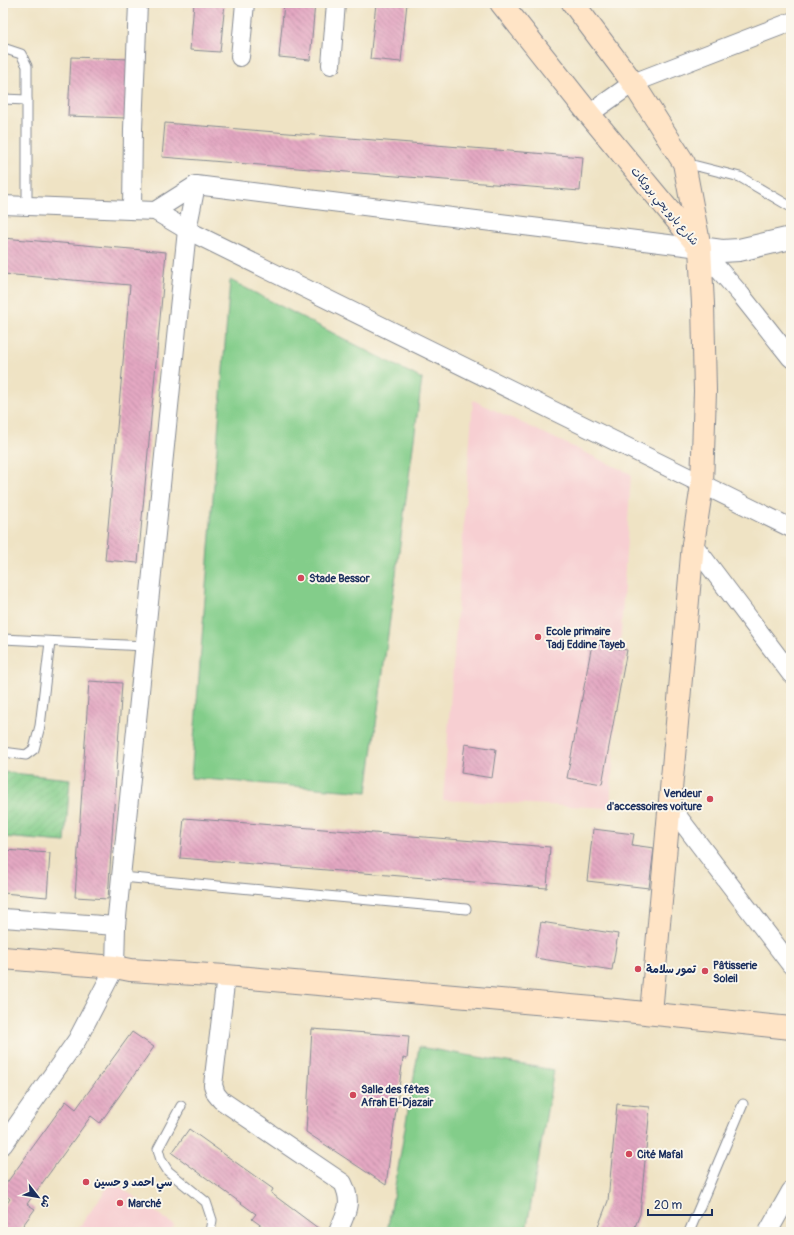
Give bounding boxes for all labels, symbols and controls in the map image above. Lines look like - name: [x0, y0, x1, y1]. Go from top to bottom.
- street label: شارع بارو يحي برويكات: [625, 165, 701, 251]
- place label: Stade Bessor: [309, 572, 371, 585]
- marker: Stade Bessor: [296, 573, 306, 583]
- place label: Ecole primaire Tadj Eddine Tayeb: [545, 625, 626, 651]
- marker: Ecole primaire Tadj Eddine Tayeb: [533, 632, 543, 642]
- place label: Vendeur d'accessoires voiture: [607, 787, 703, 813]
- marker: Vendeur d'accessoires voiture: [705, 794, 715, 804]
- place label: Pâtisserie Soleil: [713, 959, 758, 985]
- place label: تمور سلامة: [646, 963, 697, 977]
- marker: تمور سلامة: [633, 964, 643, 974]
- marker: Pâtisserie Soleil: [700, 966, 710, 976]
- place label: Salle des fêtes Afrah El-Djazair: [361, 1083, 435, 1109]
- marker: Salle des fêtes Afrah El-Djazair: [348, 1090, 358, 1100]
- place label: Cité Mafal: [637, 1148, 684, 1161]
- marker: Cité Mafal: [624, 1149, 634, 1159]
- place label: سي احمد و حسين: [94, 1176, 172, 1192]
- north arrow: [18, 1177, 58, 1217]
- marker: سي احمد و حسين: [81, 1177, 91, 1187]
- scale bar: [648, 1191, 712, 1217]
- text: ش: [37, 1193, 55, 1210]
- place label: Marché: [128, 1197, 162, 1210]
- marker: Marché: [115, 1198, 125, 1208]
- text: 20 m: [654, 1198, 683, 1213]

